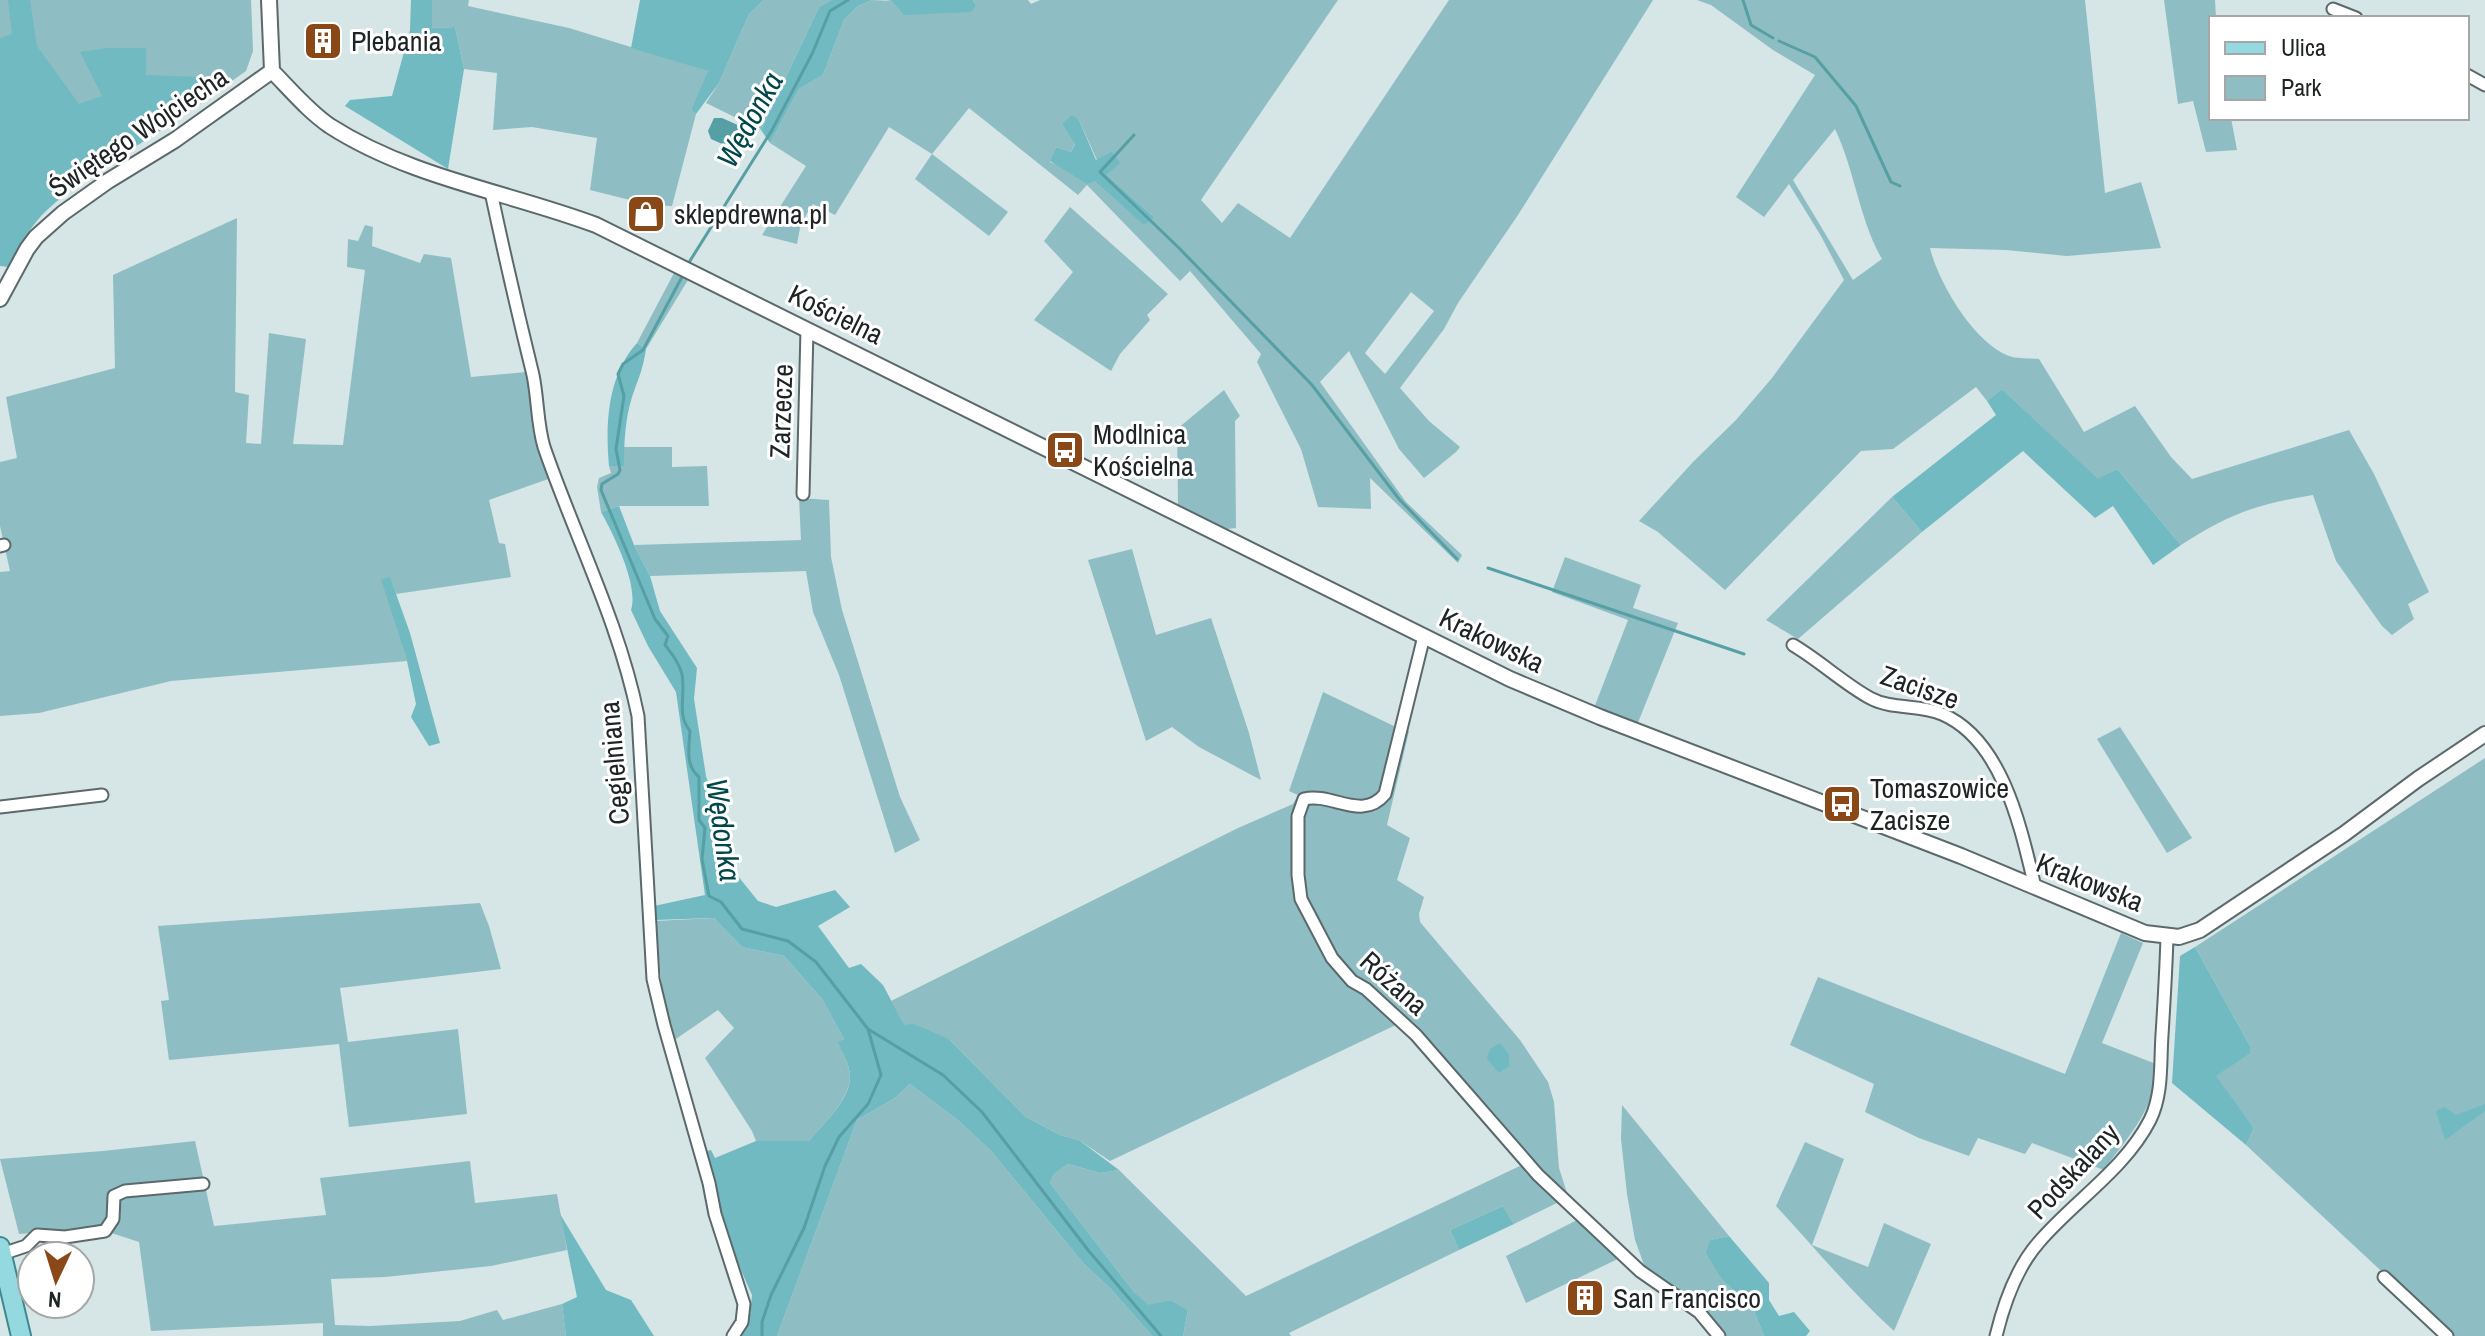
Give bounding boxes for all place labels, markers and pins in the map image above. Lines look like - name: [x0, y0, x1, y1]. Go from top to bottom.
- building icon: Plebania: [302, 20, 344, 62]
- place label: Plebania: [351, 22, 442, 60]
- shop icon: sklepdrewna.pl: [625, 193, 667, 235]
- place label: sklepdrewna.pl: [674, 195, 827, 233]
- place label: Modlnica Kościelna: [1093, 415, 1194, 485]
- bus stop icon: Modlnica Kościelna: [1044, 429, 1086, 471]
- place label: Tomaszowice Zacisze: [1870, 769, 2009, 839]
- bus stop icon: Tomaszowice Zacisze: [1821, 783, 1863, 825]
- building icon: San Francisco: [1564, 1277, 1606, 1319]
- place label: San Francisco: [1613, 1279, 1761, 1317]

